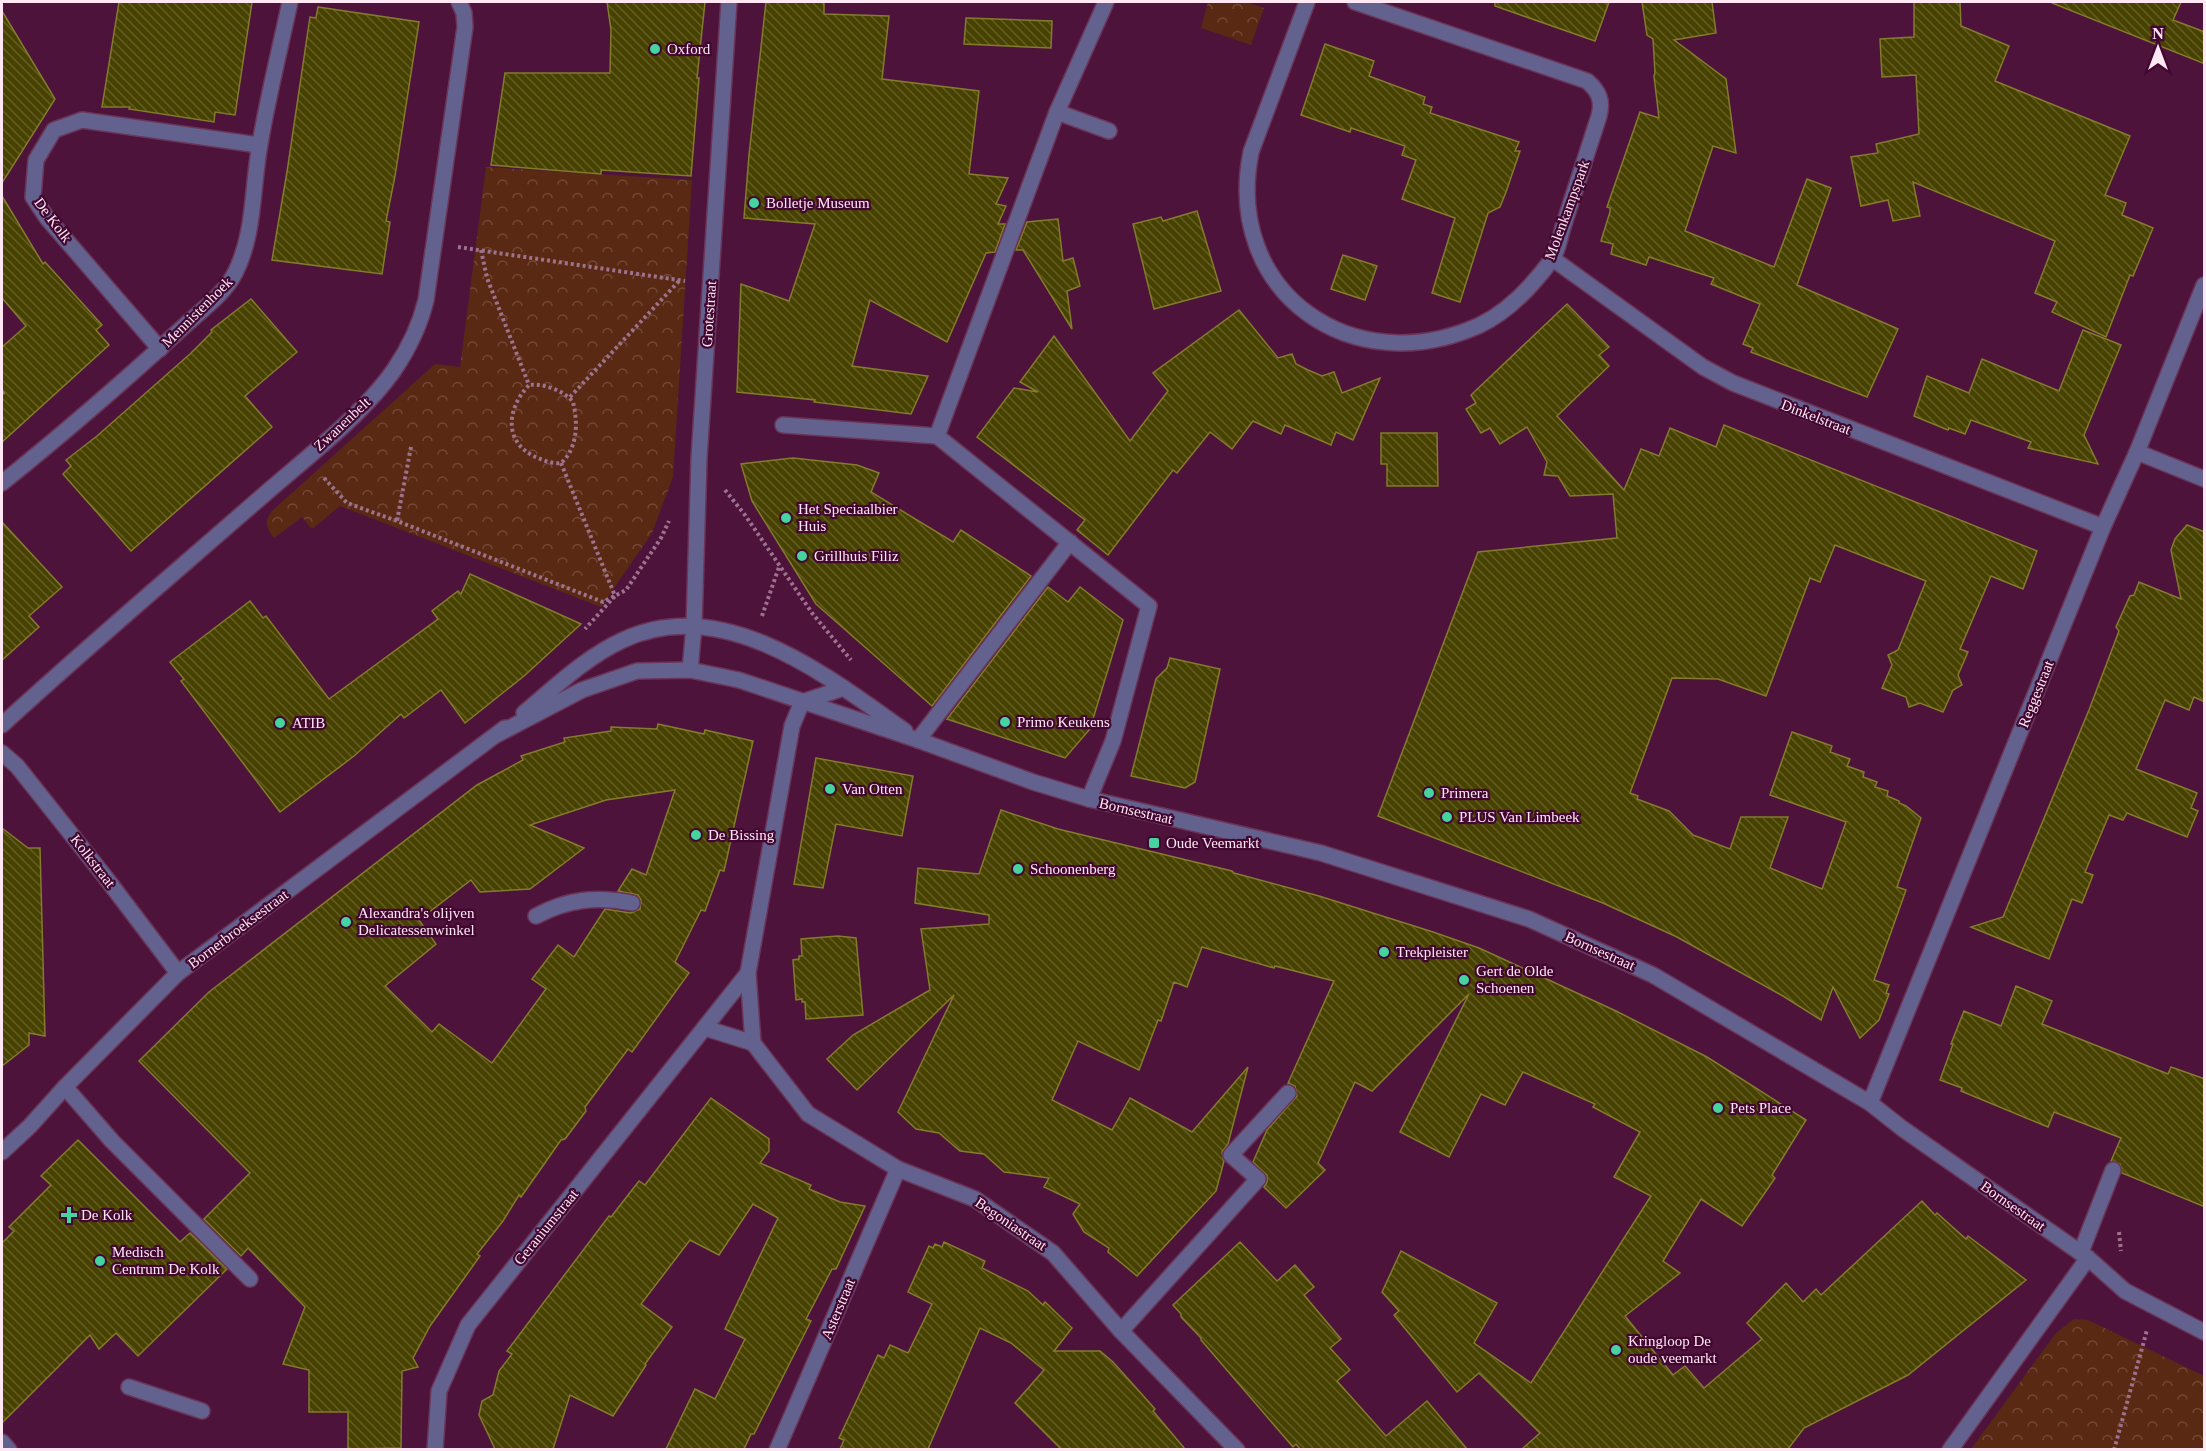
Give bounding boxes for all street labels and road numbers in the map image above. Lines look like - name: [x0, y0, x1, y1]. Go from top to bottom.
- street label: Molenkampspark: [1542, 157, 1593, 262]
- street label: De Kolk: [31, 195, 75, 246]
- street label: Mennistenhoek: [159, 273, 236, 350]
- street label: Grotestraat: [699, 279, 719, 348]
- street label: Zwanenbelt: [311, 393, 374, 454]
- street label: Dinkelstraat: [1779, 396, 1854, 438]
- street label: Reggestraat: [2015, 657, 2057, 730]
- street label: Bornsestraat: [1098, 795, 1175, 827]
- street label: Kolkstraat: [67, 831, 119, 891]
- street label: Bornerbroeksestraat: [185, 886, 292, 972]
- street label: Bornsestraat: [1562, 928, 1638, 974]
- street label: Bornsestraat: [1978, 1178, 2049, 1235]
- street label: Geraniumstraat: [511, 1185, 582, 1268]
- street label: Begoniastraat: [972, 1194, 1050, 1254]
- street label: Asterstraat: [818, 1275, 858, 1342]

